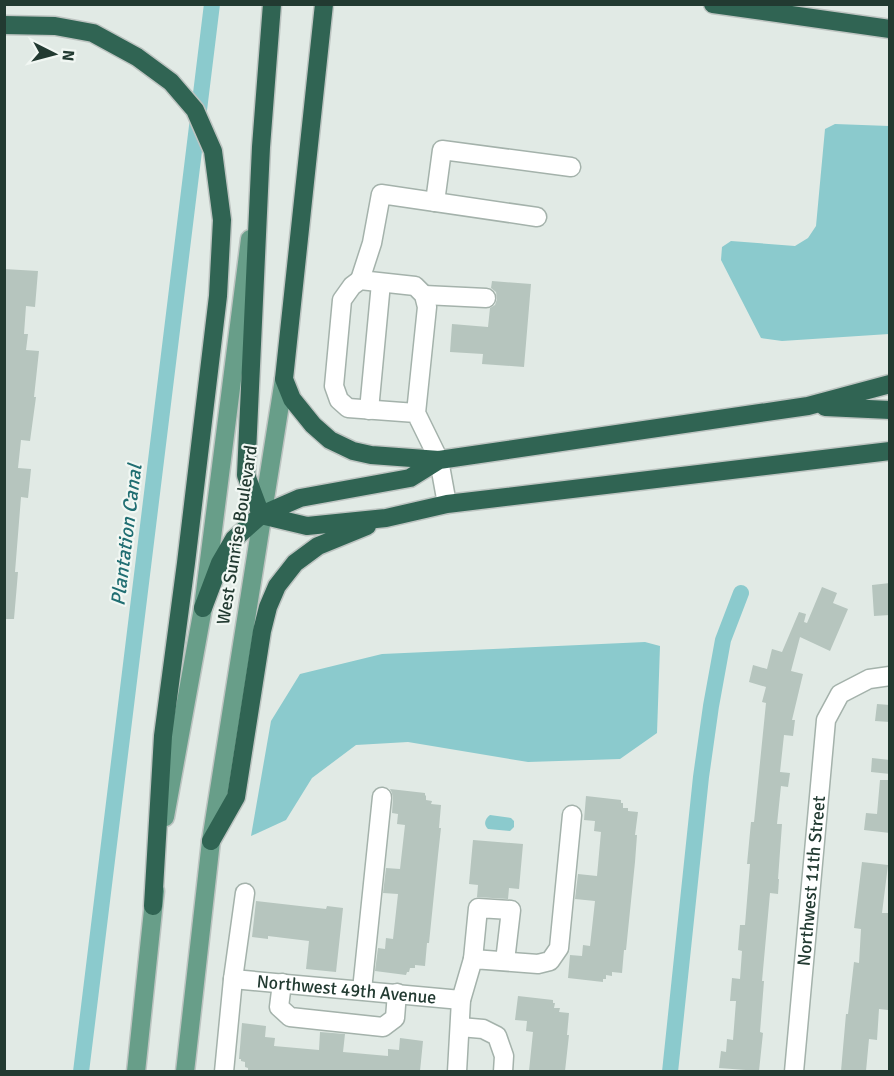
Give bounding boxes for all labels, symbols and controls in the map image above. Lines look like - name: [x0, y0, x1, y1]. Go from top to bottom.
- north arrow: [24, 24, 84, 84]
- text: N: [57, 49, 78, 62]
- street label: West Sunrise Boulevard: [212, 444, 262, 626]
- water label: Plantation Canal: [105, 461, 148, 607]
- street label: Northwest 11th Street: [793, 795, 830, 967]
- street label: Northwest 49th Avenue: [256, 970, 437, 1009]

